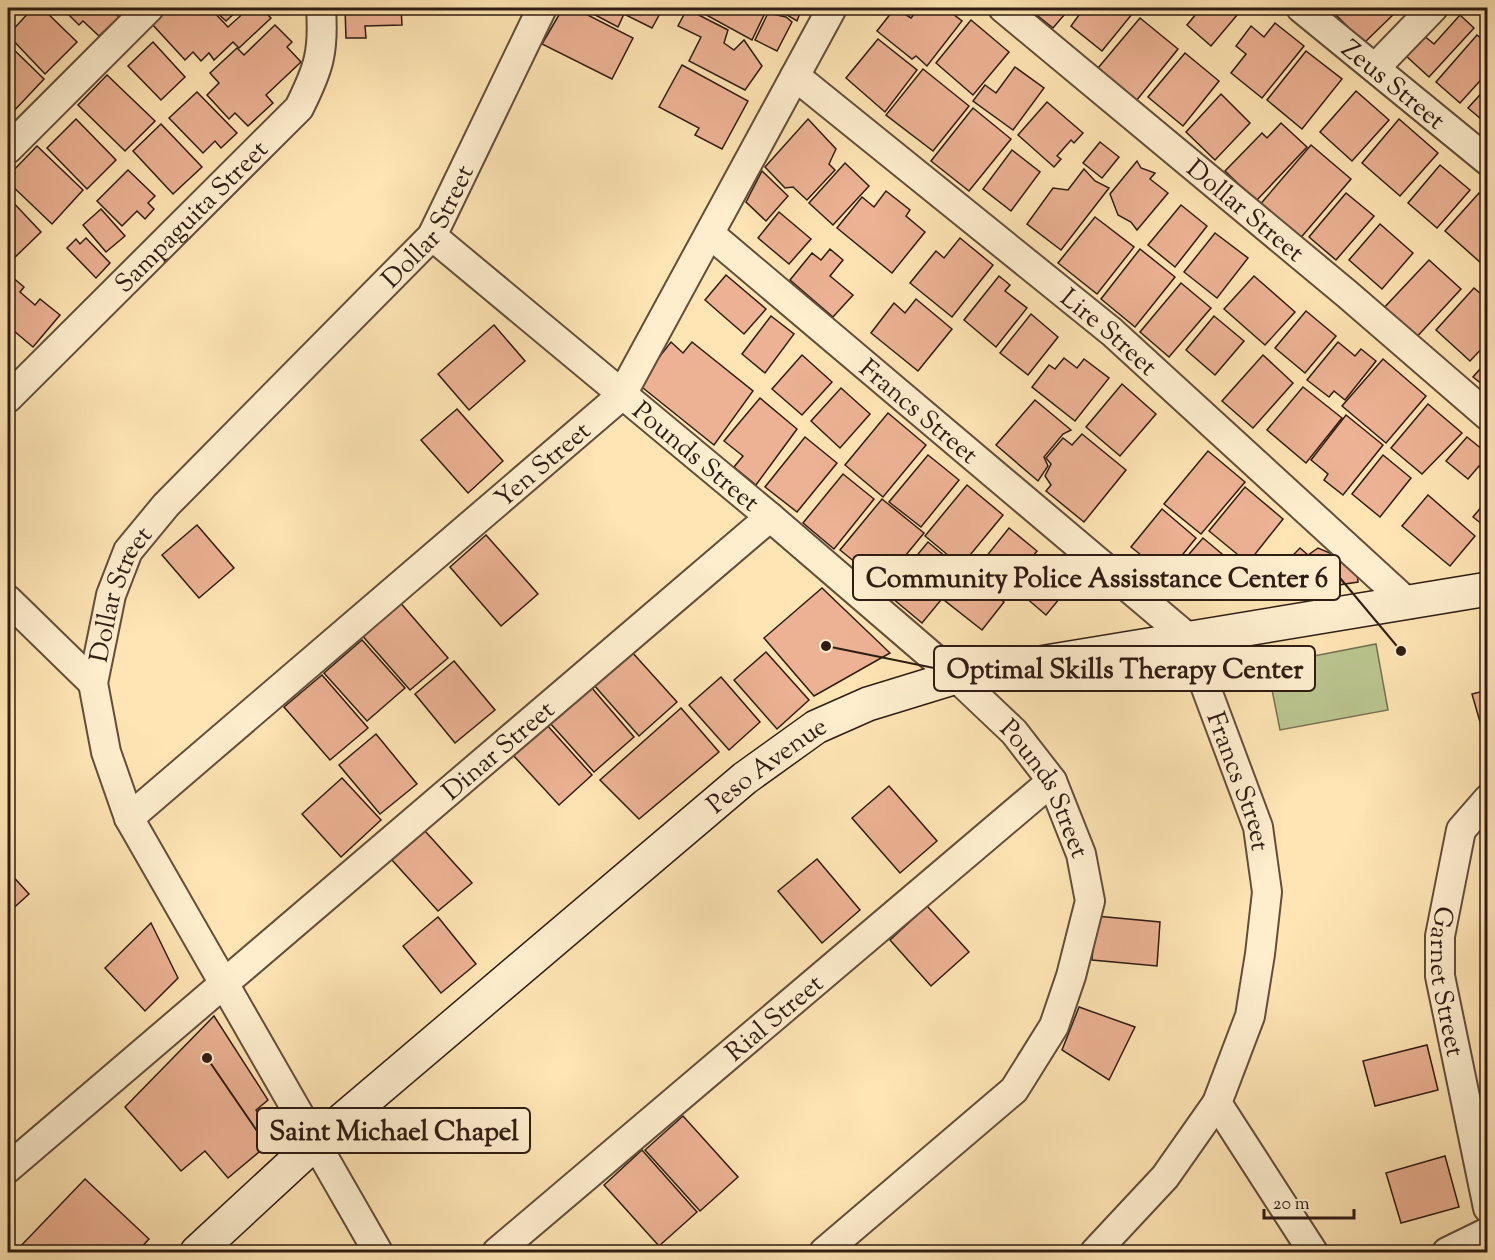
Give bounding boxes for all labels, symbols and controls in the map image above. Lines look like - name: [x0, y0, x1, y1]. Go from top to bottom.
- street label: Zeus Street: [1332, 32, 1452, 140]
- street label: Sampaguita Street: [107, 133, 278, 303]
- street label: Dollar Street: [1177, 152, 1311, 272]
- street label: Dollar Street: [374, 159, 485, 298]
- street label: Lire Street: [1051, 281, 1164, 386]
- street label: Francs Street: [850, 352, 985, 474]
- street label: Pounds Street: [623, 394, 767, 522]
- street label: Yen Street: [487, 414, 600, 518]
- street label: Dollar Street: [82, 519, 162, 666]
- callout: Community Police Assisstance Center 6: [853, 555, 1340, 600]
- text: Community Police Assisstance Center 6: [866, 561, 1328, 600]
- callout: Optimal Skills Therapy Center: [934, 646, 1315, 691]
- text: Optimal Skills Therapy Center: [947, 652, 1304, 691]
- street label: Dinar Street: [435, 693, 564, 810]
- street label: Francs Street: [1196, 707, 1277, 853]
- street label: Peso Avenue: [700, 709, 833, 824]
- street label: Pounds Street: [990, 712, 1097, 864]
- street label: Garnet Street: [1419, 903, 1472, 1060]
- street label: Rial Street: [718, 967, 832, 1071]
- callout: Saint Michael Chapel: [257, 1108, 530, 1153]
- text: Saint Michael Chapel: [269, 1114, 519, 1153]
- scale bar: [1264, 1182, 1354, 1220]
- text: 20 m: [1273, 1192, 1310, 1218]

